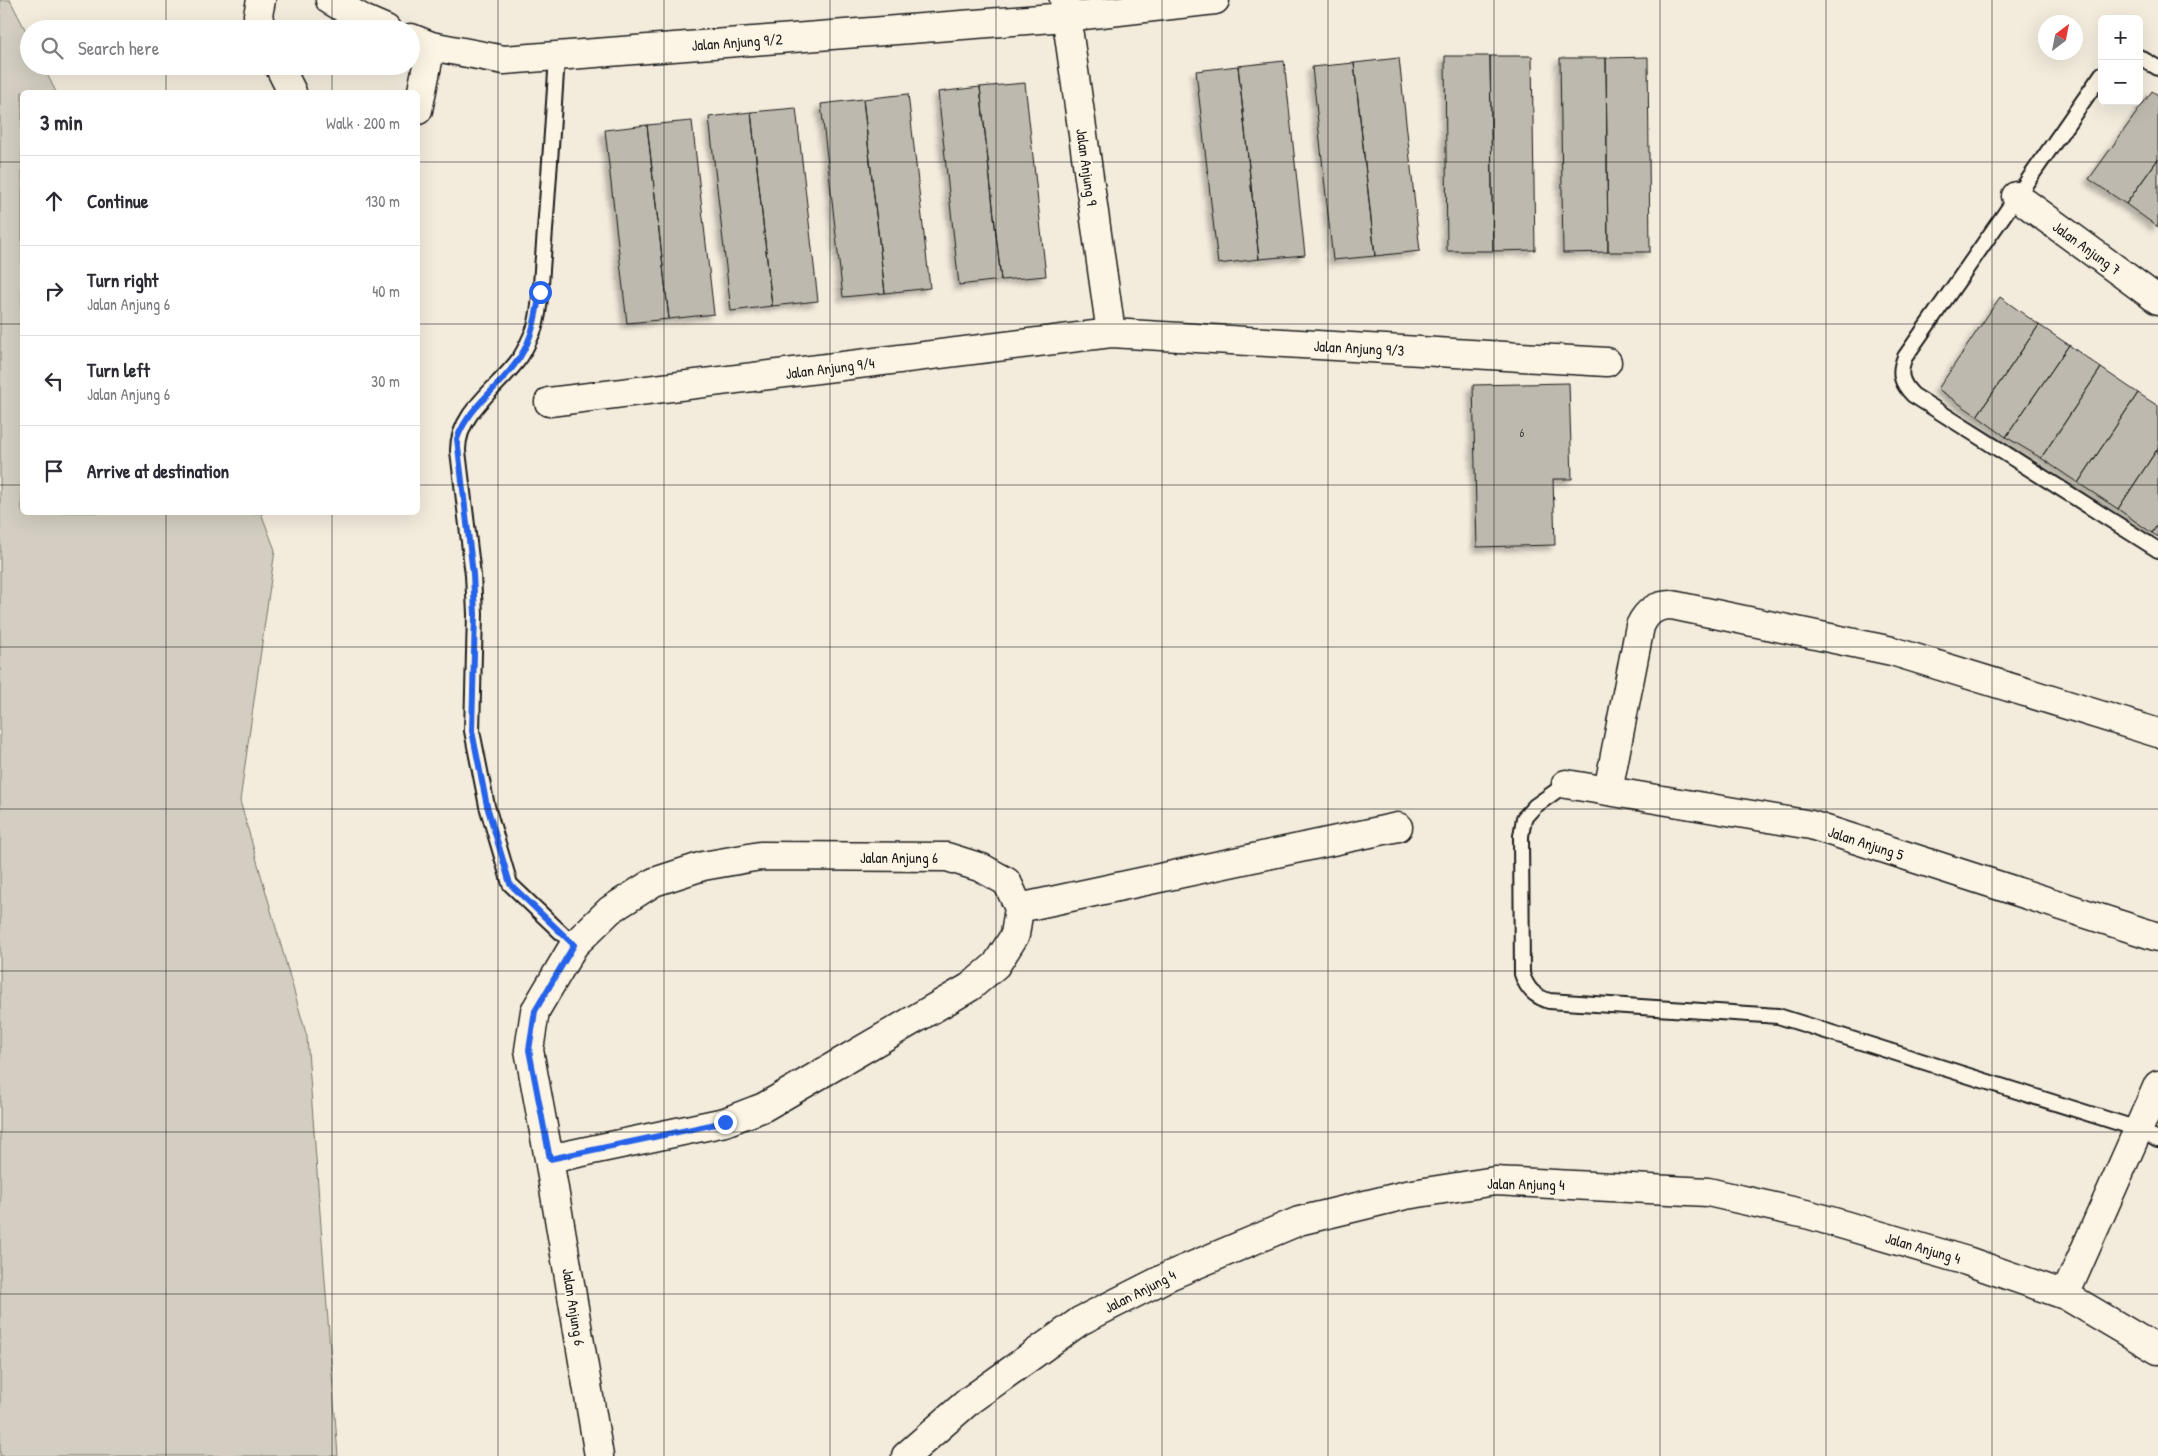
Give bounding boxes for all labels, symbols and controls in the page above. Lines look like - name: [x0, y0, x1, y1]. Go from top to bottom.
- north arrow: [2038, 15, 2083, 60]
- map controls: [2098, 15, 2143, 105]
- button: +: [2098, 15, 2143, 60]
- search box: [20, 20, 420, 75]
- street label: Jalan Anjung 9/2: [691, 28, 783, 56]
- icon: search: [38, 34, 66, 62]
- text: Search here: [78, 35, 159, 61]
- button: −: [2098, 60, 2143, 105]
- text: 3 min: [40, 108, 83, 137]
- text: Walk · 200 m: [326, 112, 400, 134]
- street label: Jalan Anjung 9: [1071, 127, 1103, 207]
- icon: ahead: [40, 187, 68, 215]
- text: Continue: [87, 188, 148, 214]
- text: 130 m: [365, 190, 400, 212]
- street label: Jalan Anjung 7: [2049, 216, 2125, 280]
- text: Turn right: [87, 267, 158, 293]
- icon: right: [40, 277, 68, 305]
- text: 40 m: [372, 280, 400, 302]
- route start: [529, 281, 552, 304]
- text: Jalan Anjung 6: [87, 293, 170, 315]
- street label: Jalan Anjung 9/3: [1313, 335, 1405, 361]
- street label: Jalan Anjung 9/4: [784, 352, 876, 384]
- text: Turn left: [87, 357, 150, 383]
- icon: left: [40, 367, 68, 395]
- text: 30 m: [371, 370, 400, 392]
- text: Jalan Anjung 6: [87, 383, 170, 405]
- house number: 6: [1520, 424, 1525, 441]
- icon: arrive: [40, 457, 68, 485]
- text: Arrive at destination: [87, 458, 229, 484]
- street label: Jalan Anjung 5: [1825, 821, 1907, 865]
- street label: Jalan Anjung 6: [860, 847, 938, 868]
- route end: [714, 1111, 737, 1134]
- street label: Jalan Anjung 4: [1487, 1173, 1565, 1195]
- street label: Jalan Anjung 4: [1883, 1227, 1964, 1269]
- street label: Jalan Anjung 4: [1101, 1264, 1180, 1318]
- street label: Jalan Anjung 6: [558, 1267, 590, 1347]

